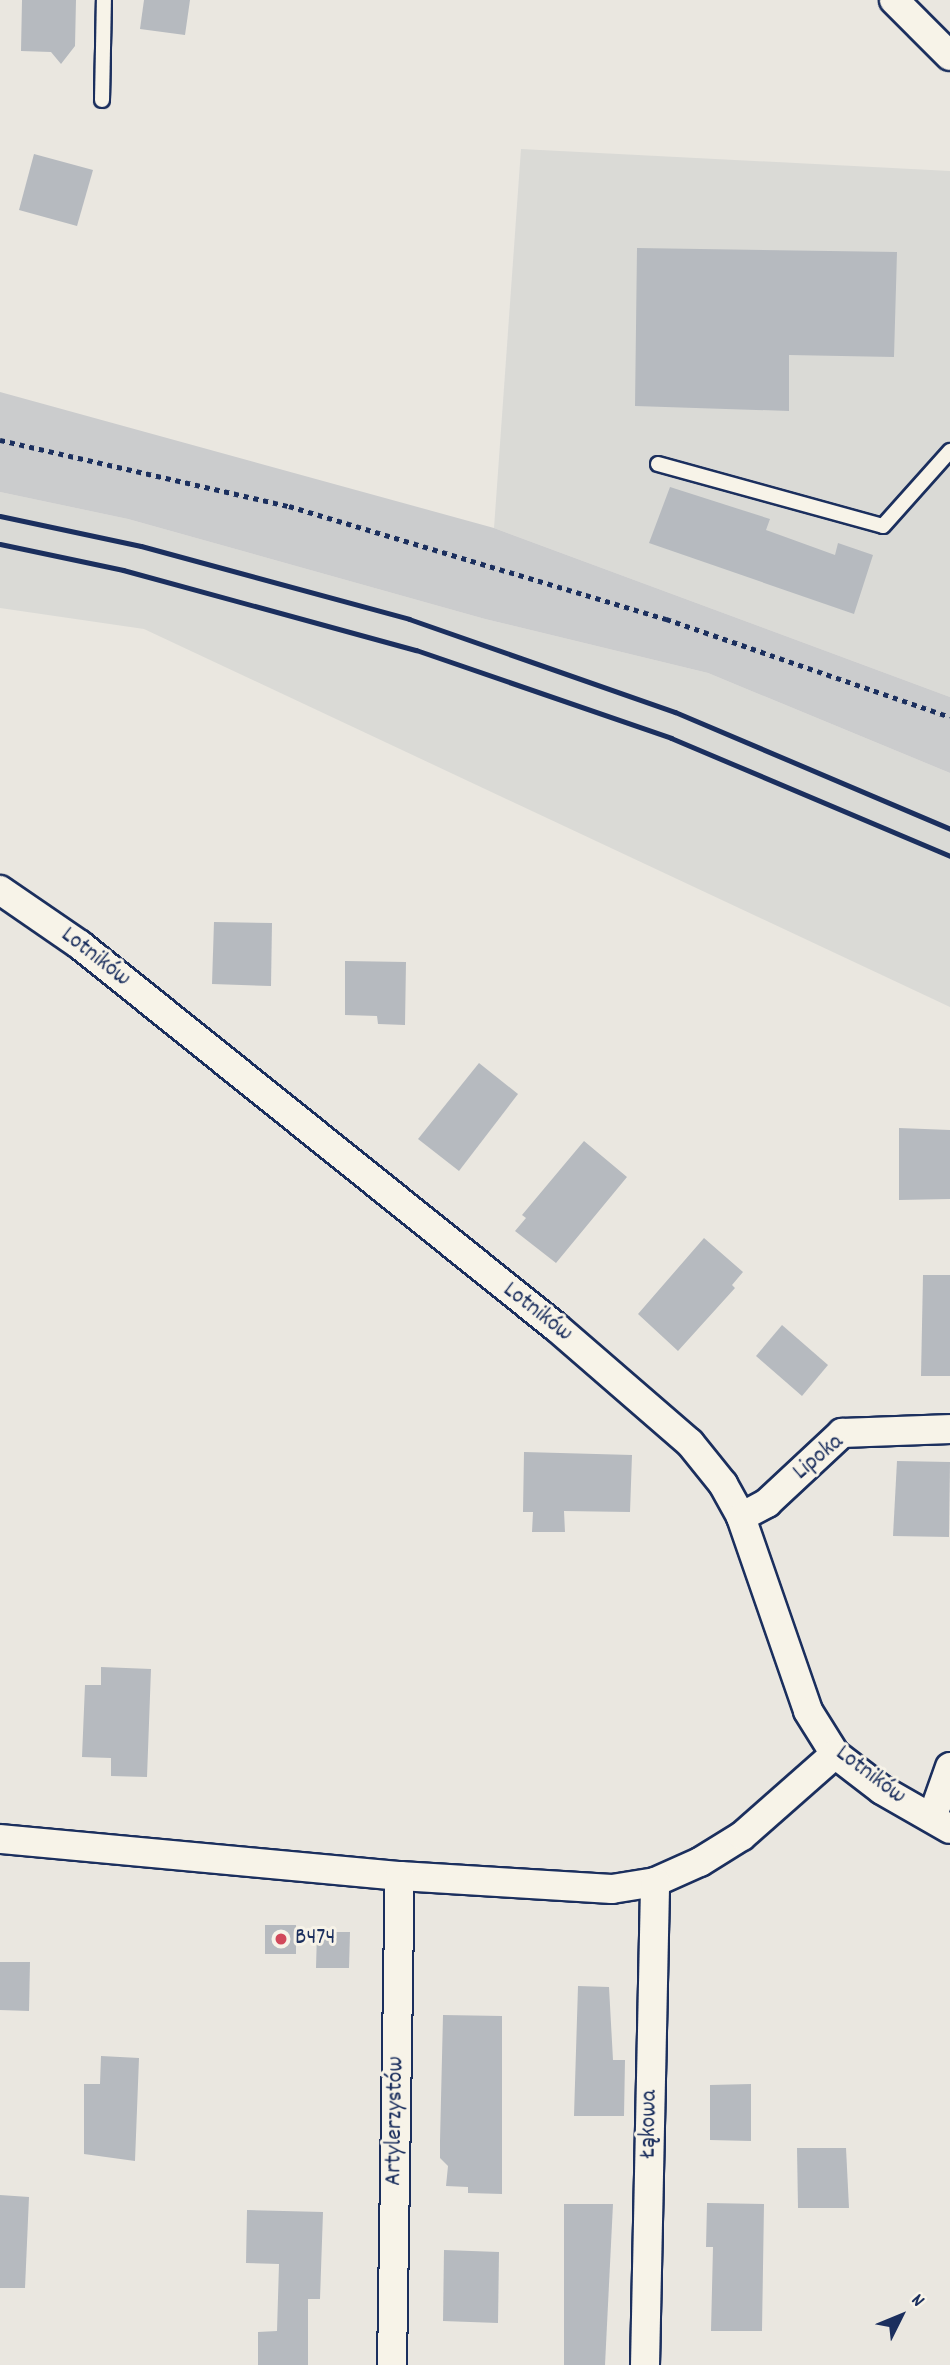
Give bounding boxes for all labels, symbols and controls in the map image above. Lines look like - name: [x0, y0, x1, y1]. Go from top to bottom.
- street label: Lotników: [54, 922, 136, 994]
- street label: Lotników: [496, 1277, 578, 1349]
- street label: Lipoka: [788, 1429, 850, 1487]
- street label: Lotników: [829, 1740, 911, 1812]
- place label: B474: [295, 1925, 335, 1953]
- marker: B474: [273, 1931, 289, 1947]
- street label: Artylerzystów: [380, 2056, 412, 2186]
- street label: Łąkowa: [635, 2090, 665, 2158]
- north arrow: [866, 2281, 936, 2351]
- text: N: [904, 2289, 930, 2314]

